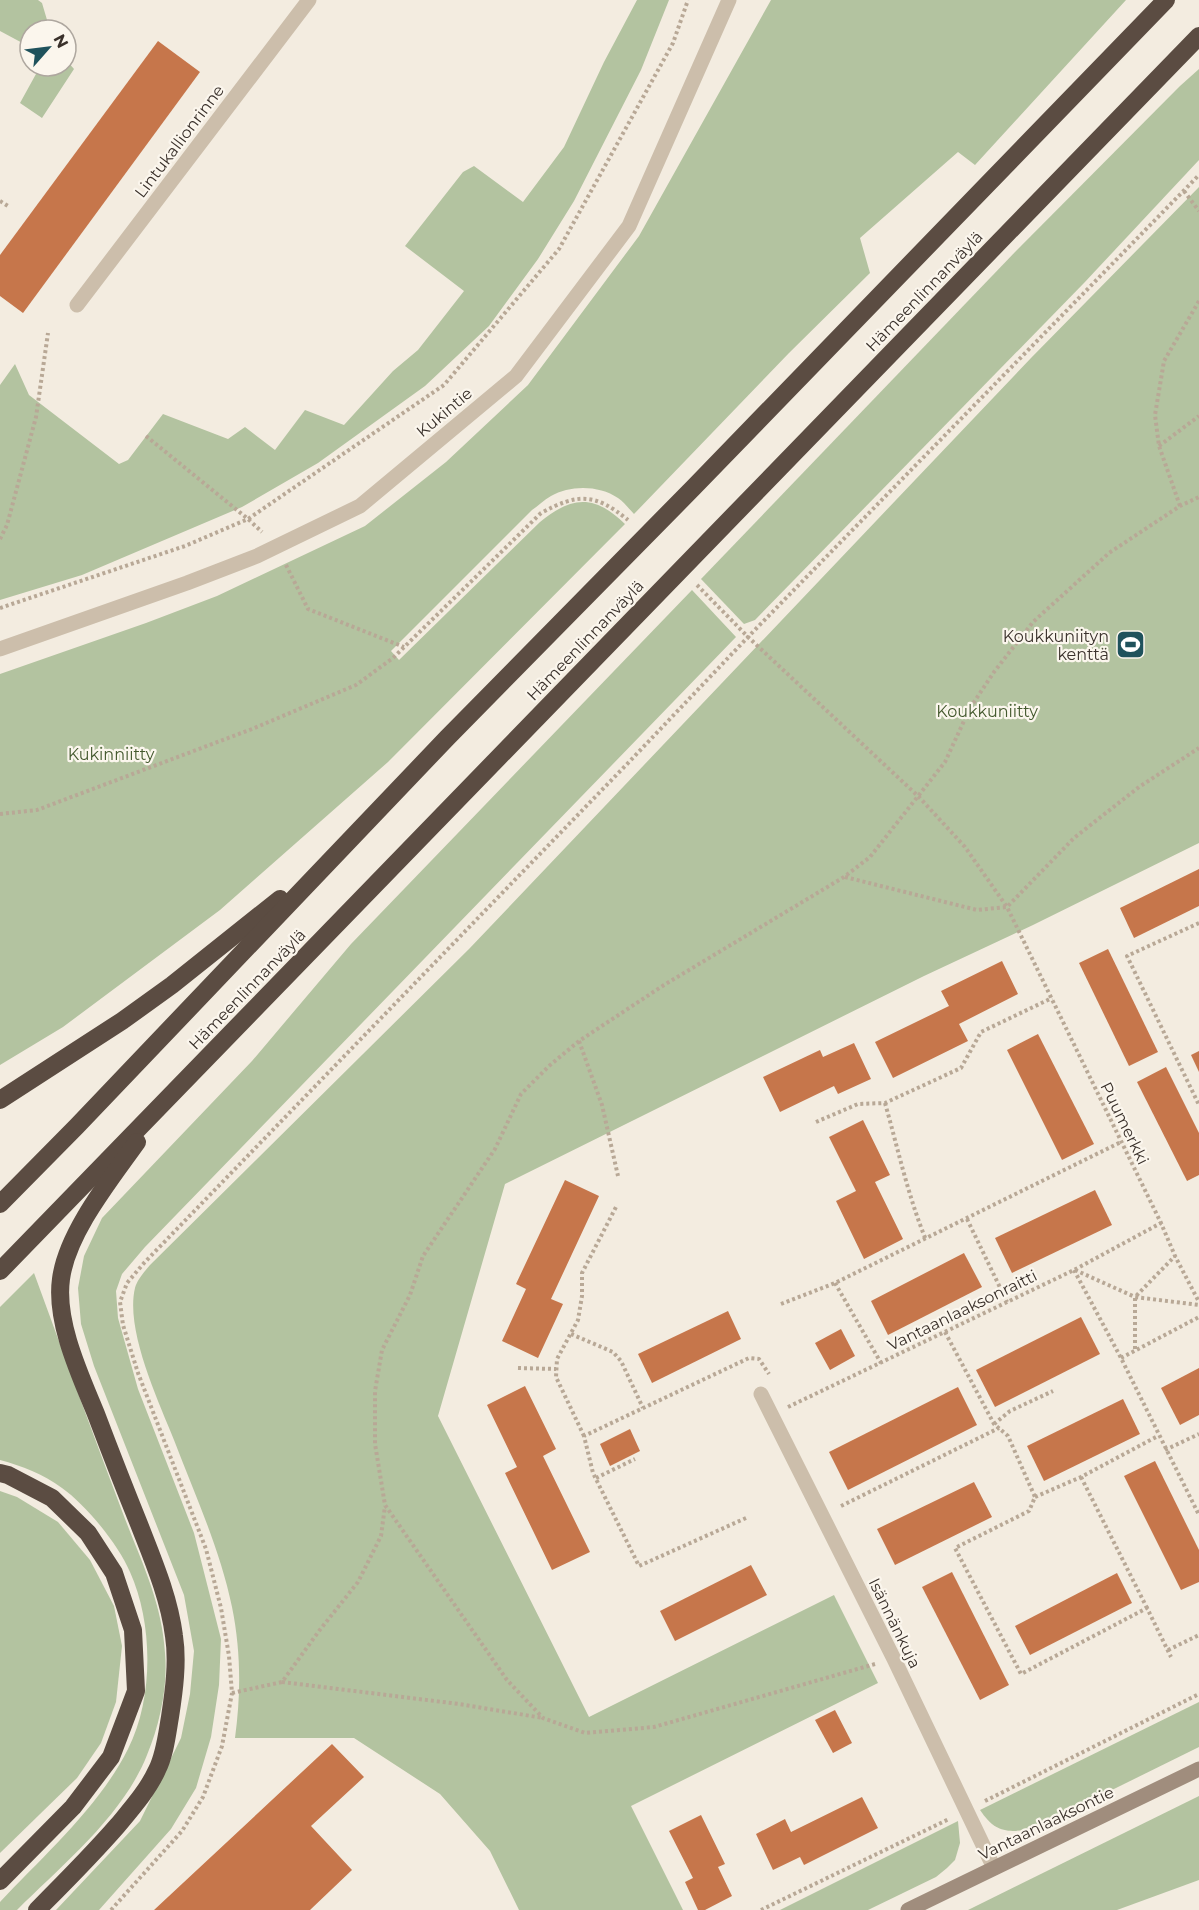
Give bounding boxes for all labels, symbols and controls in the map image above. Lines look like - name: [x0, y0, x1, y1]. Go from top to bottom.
- north arrow: [18, 18, 78, 78]
- text: N: [49, 31, 72, 51]
- street label: Lintukallionrinne: [131, 81, 228, 201]
- street label: Hämeenlinnanväylä: [862, 227, 987, 355]
- street label: Kukintie: [413, 384, 476, 441]
- street label: Hämeenlinnanväylä: [523, 576, 648, 704]
- place label: Koukkuniityn kenttä: [1003, 627, 1109, 664]
- sports icon: Koukkuniityn kenttä: [1114, 629, 1146, 661]
- park label: Koukkuniitty: [936, 702, 1038, 721]
- park label: Kukinniitty: [68, 745, 155, 764]
- street label: Hämeenlinnanväylä: [185, 925, 310, 1053]
- street label: Puumerkki: [1096, 1079, 1153, 1168]
- street label: Vantaanlaaksonraitti: [884, 1266, 1040, 1355]
- street label: Isännänkuja: [865, 1575, 925, 1671]
- street label: Vantaanlaaksontie: [976, 1782, 1117, 1864]

